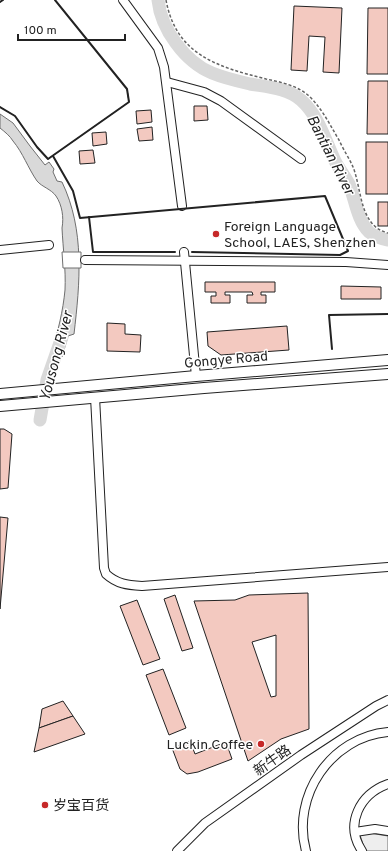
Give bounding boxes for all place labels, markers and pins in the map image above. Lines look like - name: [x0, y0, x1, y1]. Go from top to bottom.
- place label: Foreign Language School, LAES, Shenzhen: [224, 219, 376, 252]
- marker: Foreign Language School, LAES, Shenzhen: [211, 229, 221, 239]
- place label: Luckin Coffee: [167, 737, 253, 754]
- marker: Luckin Coffee: [256, 739, 266, 749]
- place label: 岁宝百货: [53, 797, 109, 815]
- marker: 岁宝百货: [40, 800, 50, 810]

